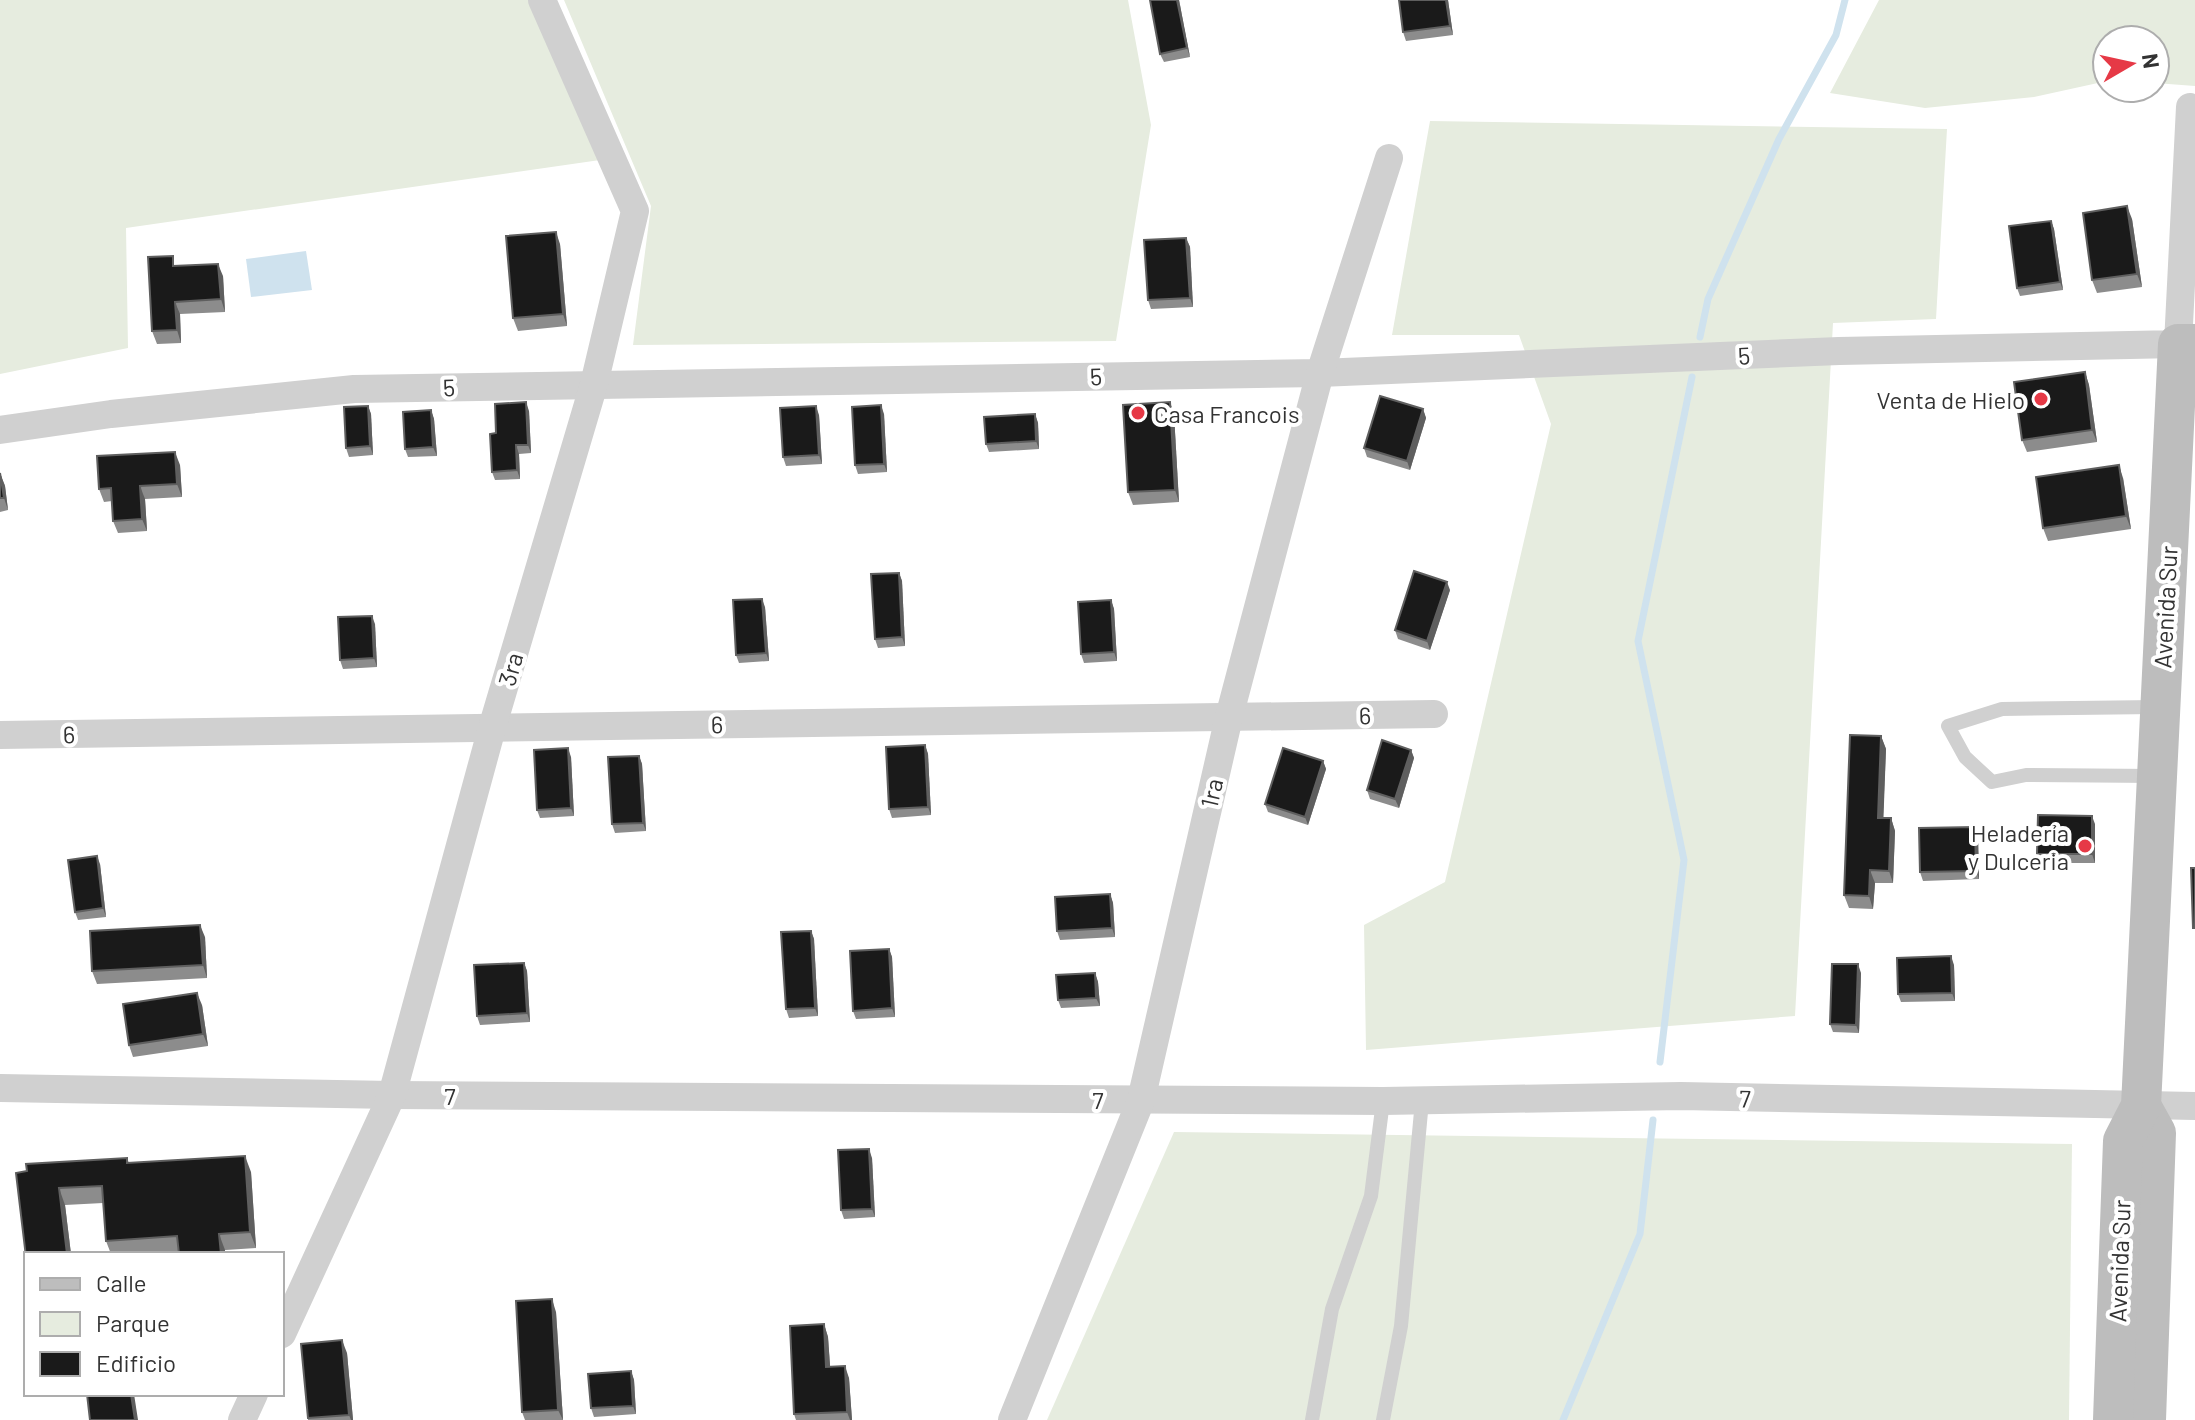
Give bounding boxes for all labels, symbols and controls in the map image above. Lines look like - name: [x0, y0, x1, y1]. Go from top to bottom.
- north arrow: [2091, 24, 2171, 104]
- text: N: [2138, 51, 2166, 70]
- street label: 5: [1737, 340, 1751, 370]
- street label: 5: [1090, 361, 1102, 391]
- street label: 5: [443, 372, 455, 402]
- place label: Venta de Hielo: [1877, 385, 2025, 414]
- marker: Venta de Hielo: [2032, 390, 2050, 408]
- place label: Casa Francois: [1154, 399, 1300, 428]
- marker: Casa Francois: [1129, 404, 1147, 422]
- street label: Avenida Sur: [2147, 545, 2183, 669]
- street label: 3ra: [491, 649, 529, 689]
- street label: 6: [1359, 700, 1371, 730]
- street label: 6: [711, 709, 723, 739]
- street label: 6: [63, 719, 75, 749]
- street label: 1ra: [1194, 775, 1228, 811]
- place label: Heladería y Dulceria: [1968, 818, 2069, 875]
- marker: Heladería y Dulceria: [2076, 837, 2094, 855]
- street label: 7: [444, 1081, 456, 1110]
- street label: 7: [1739, 1083, 1751, 1113]
- street label: 7: [1092, 1085, 1104, 1114]
- street label: Avenida Sur: [2102, 1199, 2136, 1323]
- legend: [24, 1252, 284, 1396]
- text: Calle: [96, 1268, 147, 1297]
- text: Parque: [96, 1308, 170, 1337]
- text: Edificio: [96, 1348, 176, 1377]

